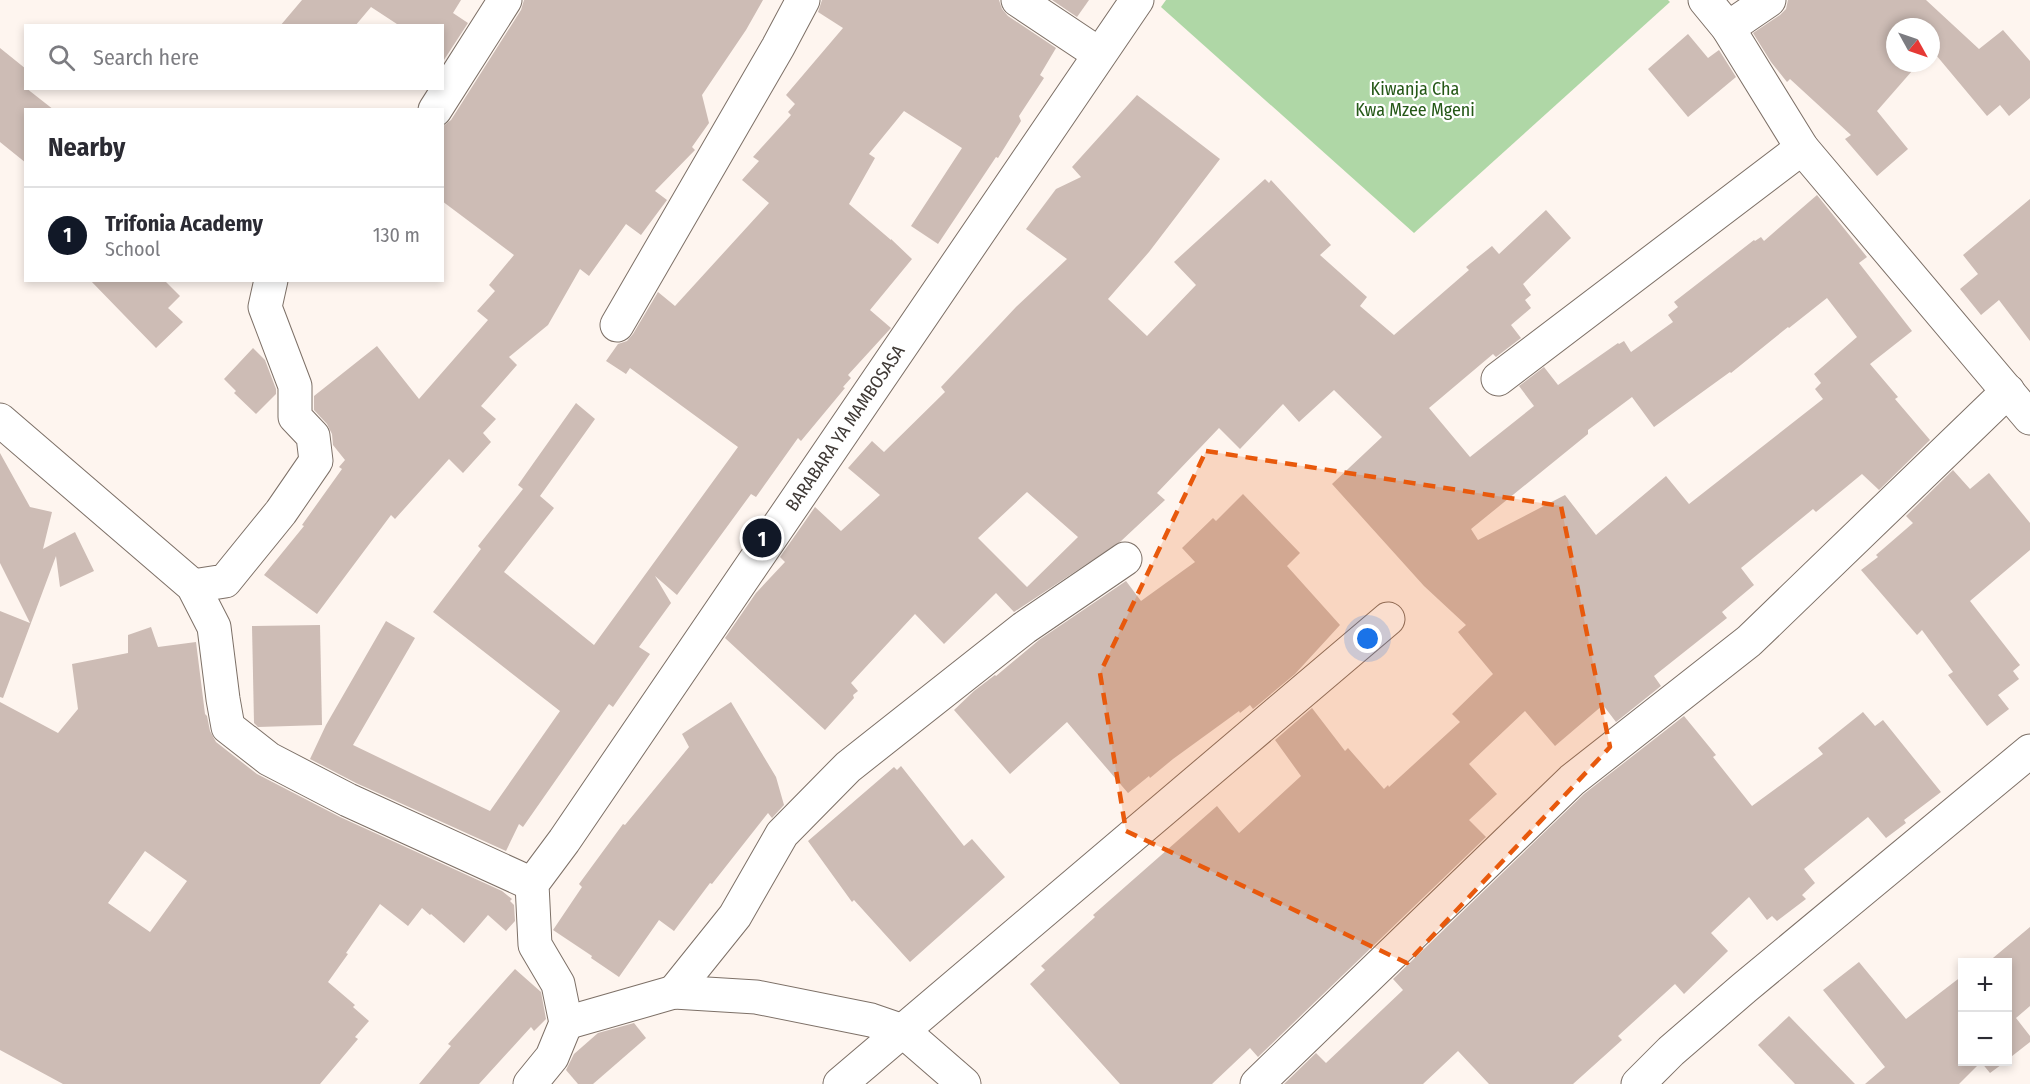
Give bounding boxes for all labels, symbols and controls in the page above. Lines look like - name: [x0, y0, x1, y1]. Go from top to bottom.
- north arrow: [1886, 18, 1940, 72]
- search box: [24, 24, 444, 90]
- icon: search: [45, 41, 78, 74]
- text: Search here: [93, 44, 199, 71]
- park label: Kiwanja Cha Kwa Mzee Mgeni: [1355, 78, 1475, 121]
- text: Nearby: [48, 132, 125, 163]
- text: Trifonia Academy: [105, 210, 263, 237]
- text: 1: [63, 223, 72, 247]
- text: 130 m: [373, 223, 420, 247]
- text: School: [105, 237, 160, 261]
- street label: BARABARA YA MAMBOSASA: [781, 340, 910, 515]
- pin: 1: [742, 516, 782, 560]
- your location: [1353, 624, 1382, 653]
- map controls: [1958, 958, 2012, 1066]
- button: +: [1958, 958, 2012, 1012]
- button: −: [1958, 1012, 2012, 1066]

